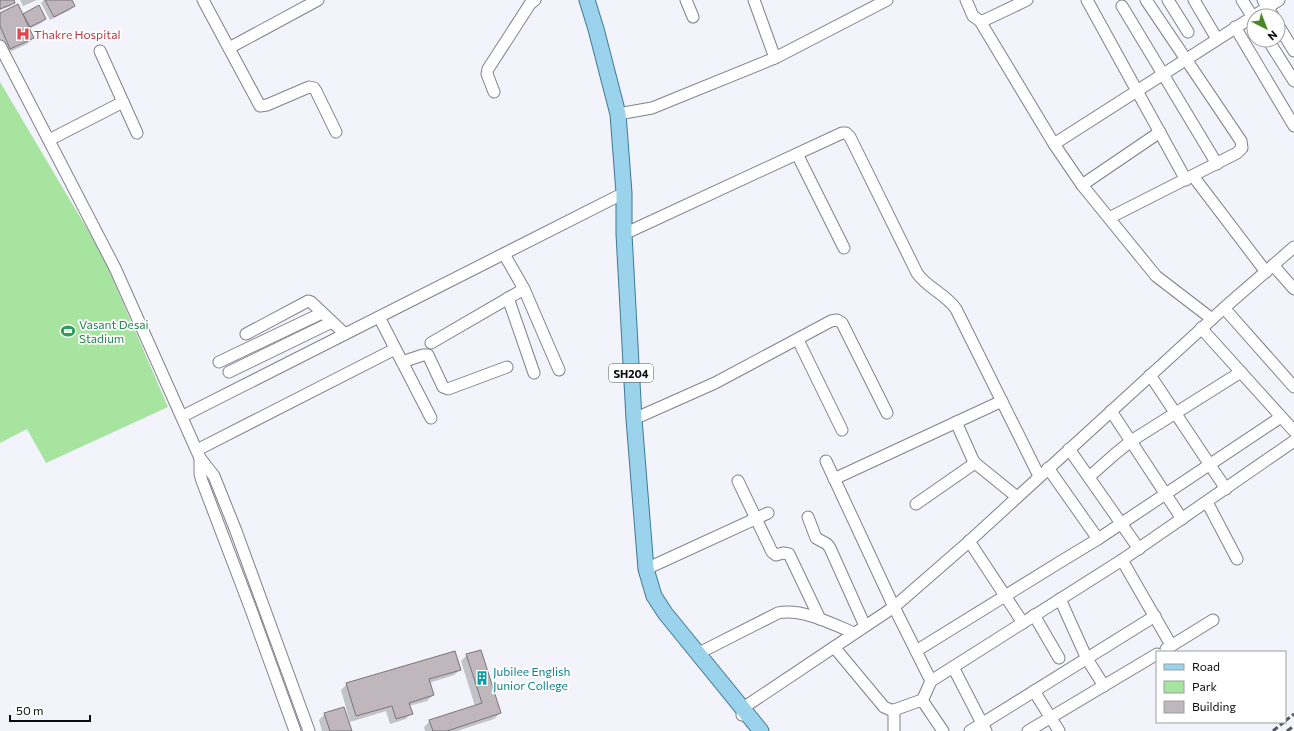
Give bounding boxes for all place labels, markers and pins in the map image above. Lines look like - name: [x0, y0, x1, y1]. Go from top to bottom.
- hospital icon: Thakre Hospital: [15, 26, 31, 42]
- place label: Thakre Hospital: [34, 27, 121, 41]
- place label: Vasant Desai Stadium: [79, 317, 149, 345]
- sports icon: Vasant Desai Stadium: [60, 323, 76, 339]
- place label: Jubilee English Junior College: [493, 664, 570, 693]
- building icon: Jubilee English Junior College: [474, 670, 490, 686]

